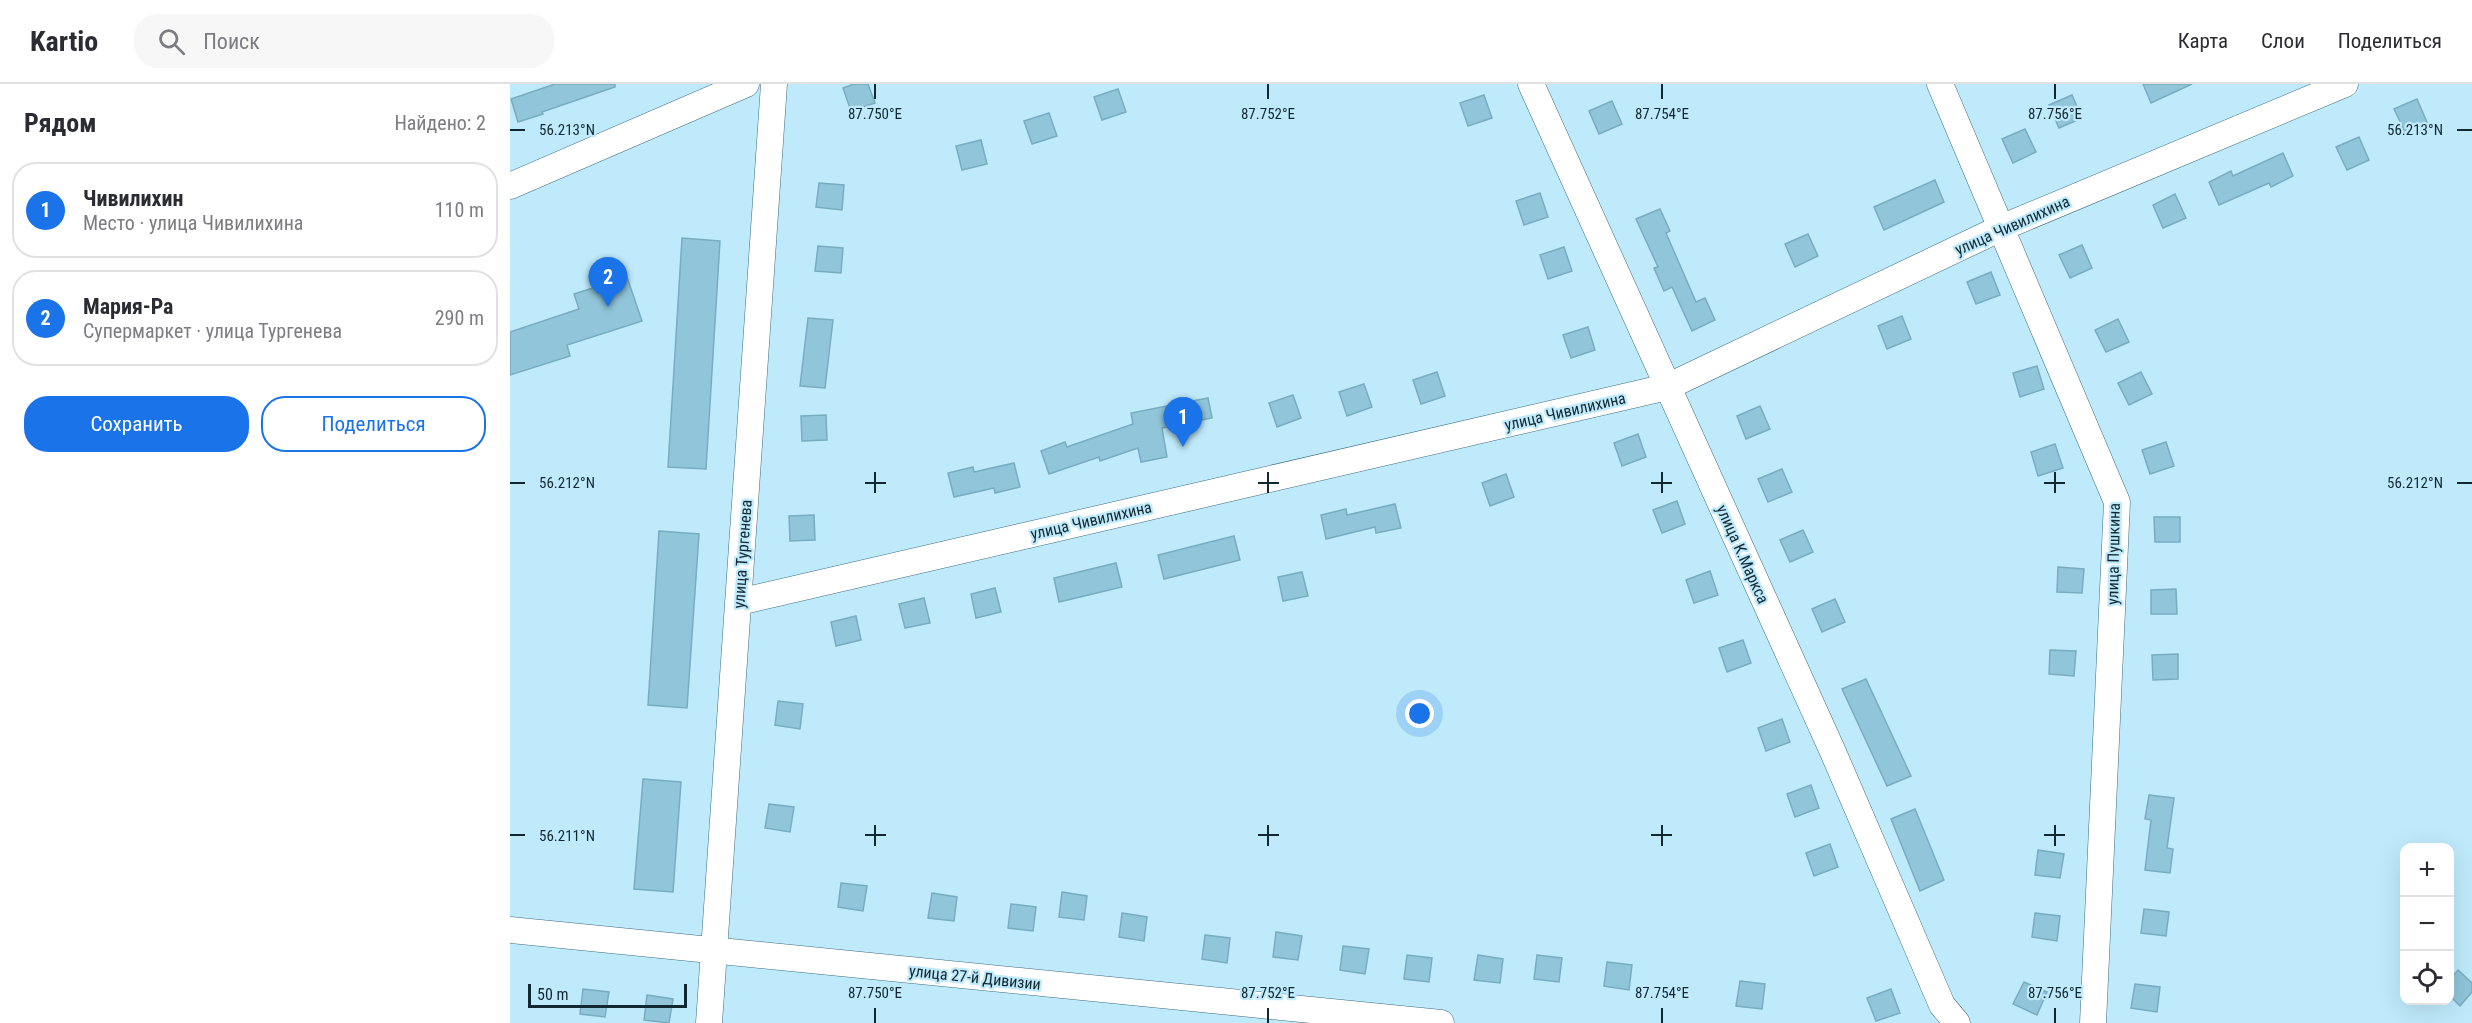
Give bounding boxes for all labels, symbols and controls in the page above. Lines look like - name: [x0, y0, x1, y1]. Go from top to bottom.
- search box: [134, 14, 554, 68]
- text: Kartio: [30, 25, 98, 58]
- icon: search: [155, 25, 188, 58]
- text: Поиск: [203, 29, 260, 54]
- text: Карта: [2178, 29, 2228, 53]
- text: Слои: [2261, 29, 2305, 53]
- text: Поделиться: [2338, 29, 2442, 53]
- text: 87.750°E: [848, 105, 902, 123]
- text: 87.752°E: [1241, 105, 1295, 123]
- text: 87.754°E: [1635, 105, 1689, 123]
- text: 87.756°E: [2028, 105, 2082, 123]
- text: Рядом: [24, 108, 96, 138]
- text: Найдено: 2: [394, 111, 486, 135]
- text: 56.213°N: [539, 121, 595, 139]
- text: 56.213°N: [2387, 121, 2443, 139]
- text: Чивилихин: [83, 186, 183, 211]
- street label: улица Чивилихина: [1952, 192, 2073, 259]
- text: 1: [40, 198, 51, 222]
- text: 110 m: [435, 198, 484, 222]
- text: Место · улица Чивилихина: [83, 211, 303, 235]
- pin: 2: [588, 258, 628, 307]
- text: Мария-Ра: [83, 294, 173, 319]
- text: 2: [40, 306, 51, 330]
- text: 290 m: [435, 306, 484, 330]
- text: Супермаркет · улица Тургенева: [83, 319, 342, 343]
- street label: улица Чивилихина: [1503, 388, 1627, 435]
- button: Сохранить: [24, 396, 249, 452]
- button: Поделиться: [261, 396, 486, 452]
- pin: 1: [1164, 398, 1202, 447]
- text: 56.212°N: [539, 474, 595, 492]
- text: 56.212°N: [2387, 474, 2443, 492]
- street label: улица Чивилихина: [1029, 497, 1153, 544]
- street label: улица Тургенева: [729, 499, 756, 609]
- street label: улица К.Маркса: [1712, 502, 1773, 606]
- street label: улица Пушкина: [2103, 503, 2124, 605]
- your location: [1405, 699, 1434, 728]
- text: 56.211°N: [539, 827, 595, 845]
- map controls: [2400, 843, 2454, 1005]
- button: +: [2400, 843, 2454, 897]
- button: −: [2400, 897, 2454, 951]
- button: locate: [2400, 951, 2454, 1005]
- street label: улица 27-й Дивизии: [908, 961, 1042, 994]
- scale bar: [528, 981, 687, 1008]
- text: 87.750°E: [848, 984, 902, 1002]
- text: 87.752°E: [1241, 984, 1295, 1002]
- text: 87.754°E: [1635, 984, 1689, 1002]
- text: 87.756°E: [2028, 984, 2082, 1002]
- text: 50 m: [537, 985, 569, 1004]

